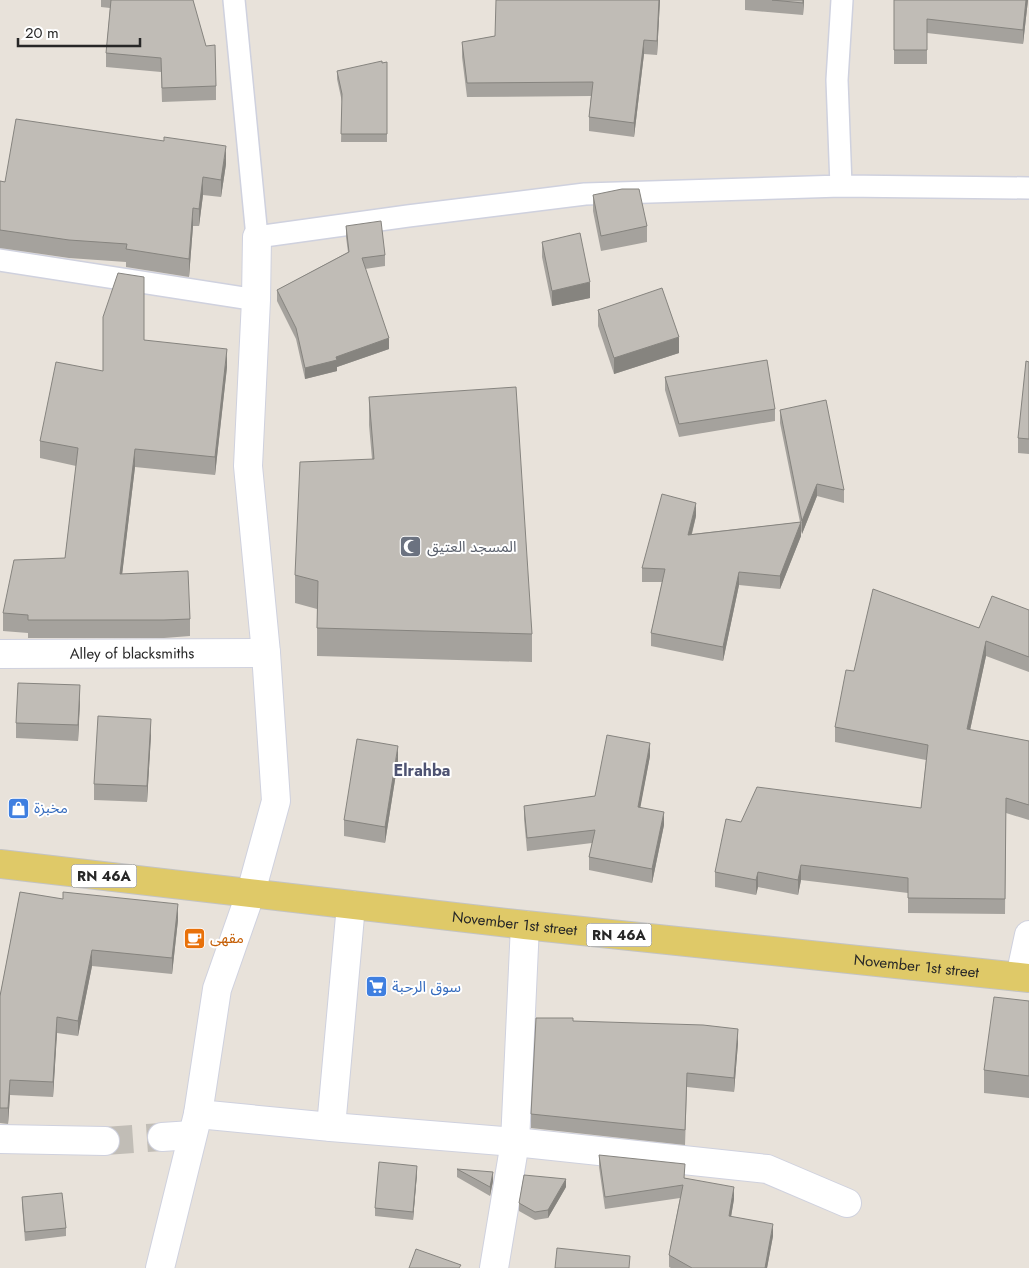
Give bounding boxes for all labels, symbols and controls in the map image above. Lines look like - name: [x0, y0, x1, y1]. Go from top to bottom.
- scale bar: [18, 15, 140, 47]
- text: 20 m: [25, 22, 59, 44]
- mosque icon: المسجد العتيق: [399, 535, 423, 559]
- place label: المسجد العتيق: [427, 536, 517, 558]
- street label: Alley of blacksmiths: [70, 642, 194, 665]
- district label: Elrahba: [394, 759, 450, 782]
- shop icon: مخبزة: [6, 796, 30, 820]
- place label: مخبزة: [34, 797, 68, 819]
- road number: RN 46A: [72, 864, 136, 888]
- street label: November 1st street: [451, 906, 579, 941]
- road number: RN 46A: [586, 924, 652, 946]
- cafe icon: مقهى: [182, 926, 206, 950]
- place label: مقهى: [210, 927, 244, 949]
- street label: November 1st street: [853, 949, 981, 984]
- supermarket icon: سوق الرحبة: [364, 975, 388, 999]
- place label: سوق الرحبة: [392, 976, 461, 998]

